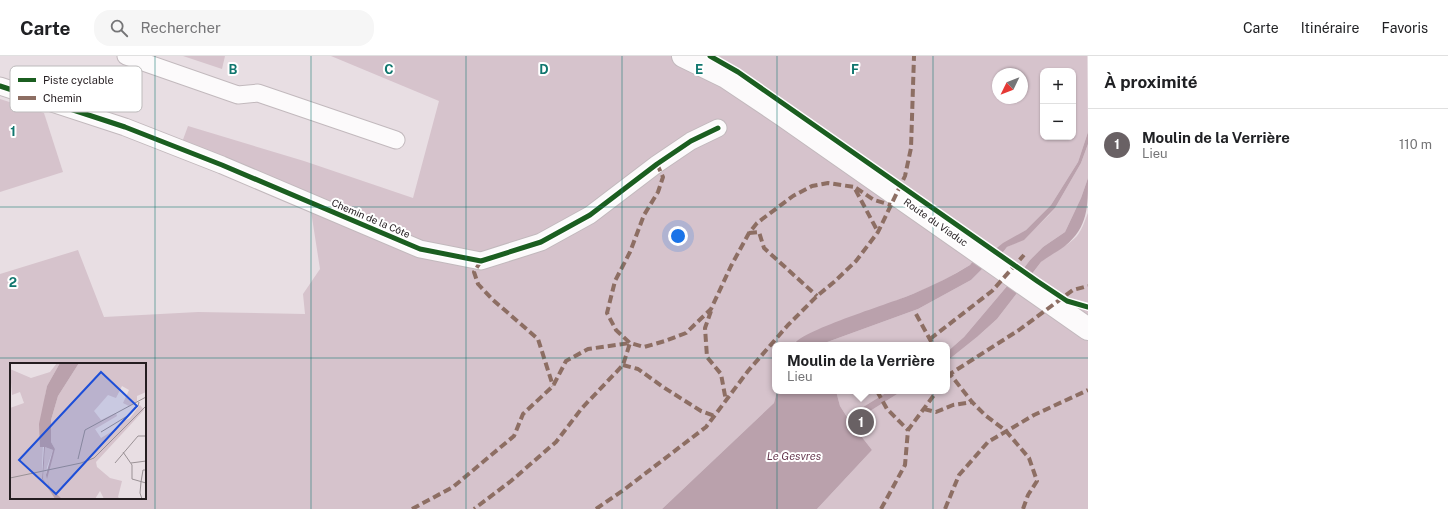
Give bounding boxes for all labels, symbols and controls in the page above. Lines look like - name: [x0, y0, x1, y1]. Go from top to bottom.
- search box: [94, 10, 374, 46]
- text: Carte: [20, 17, 70, 39]
- icon: search: [108, 17, 130, 39]
- text: Rechercher: [140, 19, 221, 36]
- text: Carte: [1243, 20, 1279, 36]
- text: Itinéraire: [1301, 20, 1359, 36]
- text: Favoris: [1381, 20, 1428, 36]
- text: B: [229, 62, 238, 77]
- text: C: [384, 62, 394, 77]
- text: D: [539, 62, 549, 77]
- text: E: [695, 62, 703, 77]
- text: F: [851, 62, 859, 77]
- legend: [10, 66, 142, 112]
- north arrow: [992, 68, 1028, 104]
- map controls: [1040, 68, 1076, 140]
- button: +: [1040, 68, 1076, 104]
- text: À proximité: [1104, 72, 1198, 92]
- text: Piste cyclable: [43, 74, 114, 86]
- text: Chemin: [43, 92, 82, 104]
- button: −: [1040, 104, 1076, 140]
- text: 1: [10, 124, 16, 139]
- text: Moulin de la Verrière: [1142, 129, 1290, 146]
- text: 1: [1114, 137, 1120, 152]
- text: 110 m: [1399, 137, 1432, 152]
- text: Lieu: [1142, 146, 1168, 161]
- street label: Route du Viaduc: [902, 195, 970, 249]
- street label: Chemin de la Côte: [330, 196, 412, 240]
- your location: [668, 226, 688, 246]
- text: 2: [9, 275, 17, 290]
- popup: [772, 342, 950, 394]
- text: Moulin de la Verrière: [787, 352, 935, 369]
- inset map: [10, 363, 146, 499]
- text: Lieu: [787, 369, 813, 384]
- pin: 1: [848, 407, 874, 437]
- water label: Le Gesvres: [767, 450, 822, 462]

